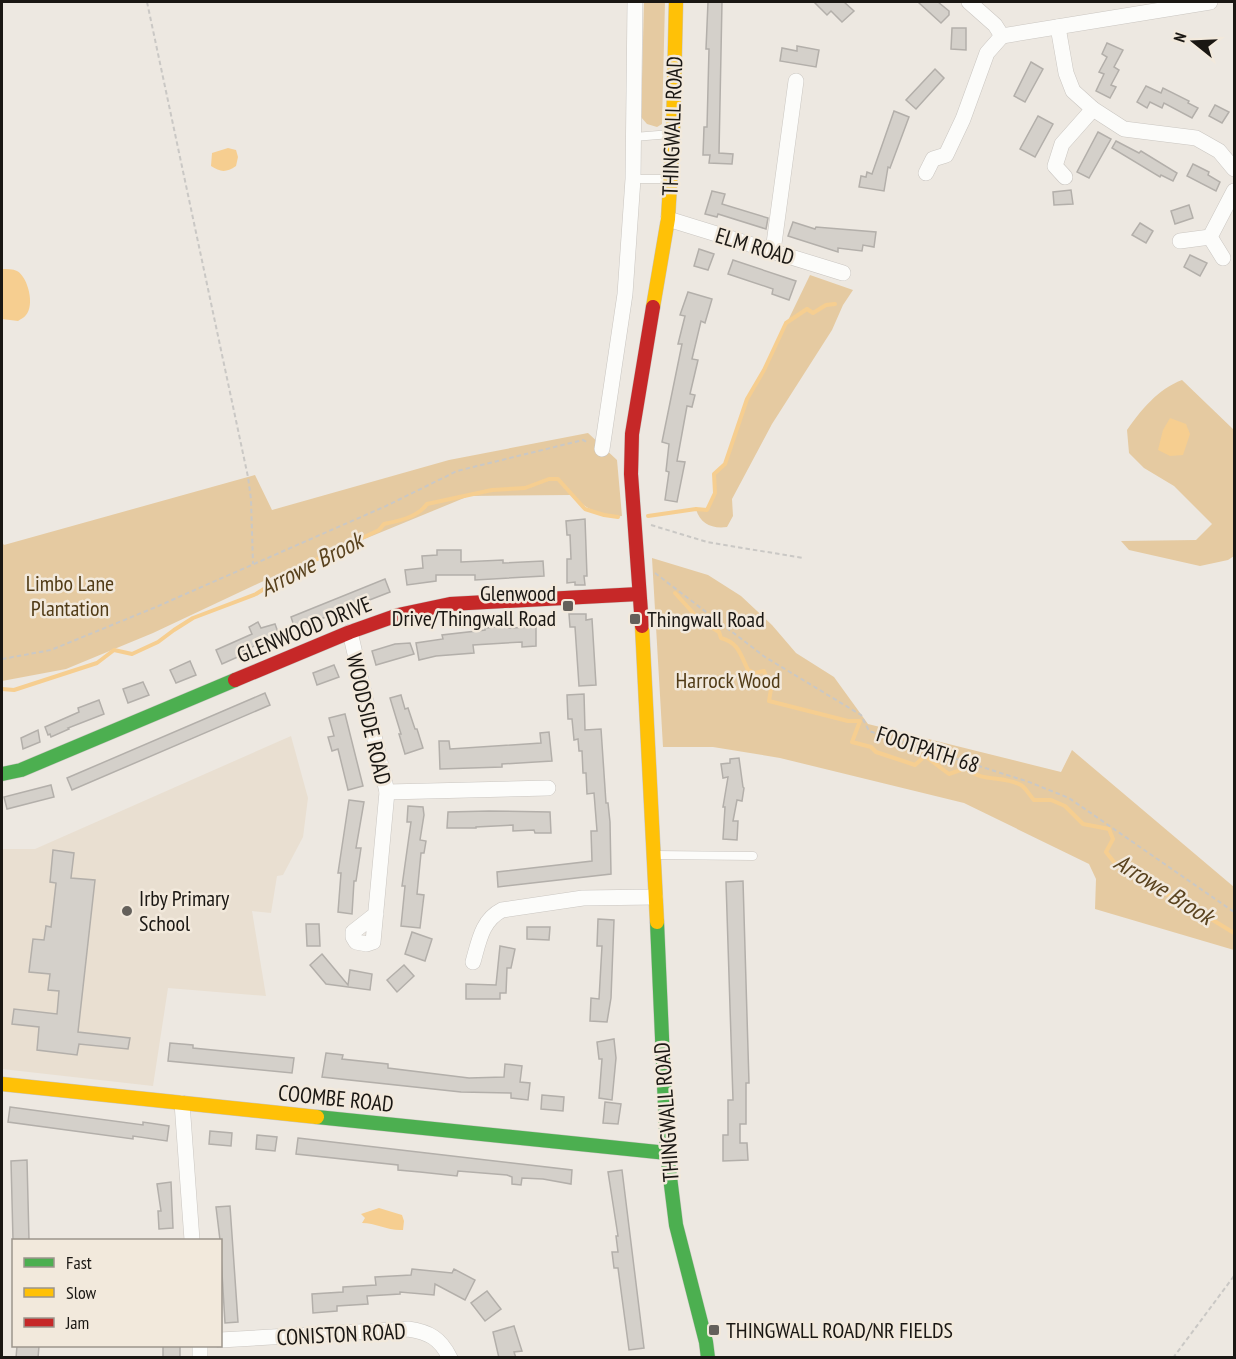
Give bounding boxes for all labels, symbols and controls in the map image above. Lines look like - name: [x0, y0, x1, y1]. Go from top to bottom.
- north arrow: [1164, 12, 1224, 72]
- text: N: [1169, 30, 1191, 45]
- street label: THINGWALL ROAD: [656, 56, 688, 196]
- street label: ELM ROAD: [712, 221, 798, 271]
- water label: Arrowe Brook: [254, 524, 370, 603]
- park label: Limbo Lane Plantation: [26, 569, 114, 622]
- place label: Glenwood Drive/Thingwall Road: [392, 579, 556, 632]
- street label: GLENWOOD DRIVE: [233, 589, 375, 669]
- marker: Glenwood Drive/Thingwall Road: [561, 599, 575, 613]
- place label: Thingwall Road: [647, 605, 765, 633]
- marker: Thingwall Road: [628, 612, 642, 626]
- street label: WOODSIDE ROAD: [340, 651, 398, 787]
- park label: Harrock Wood: [676, 666, 780, 694]
- street label: FOOTPATH 68: [873, 719, 983, 779]
- water label: Arrowe Brook: [1108, 846, 1222, 933]
- place label: Irby Primary School: [139, 884, 230, 937]
- marker: Irby Primary School: [120, 904, 134, 918]
- street label: THINGWALL ROAD: [647, 1041, 685, 1183]
- street label: COOMBE ROAD: [277, 1078, 395, 1118]
- legend: [12, 1239, 222, 1347]
- text: Fast: [66, 1251, 92, 1274]
- text: Slow: [66, 1281, 97, 1304]
- text: Jam: [65, 1311, 89, 1334]
- place label: THINGWALL ROAD/NR FIELDS: [726, 1316, 953, 1344]
- street label: CONISTON ROAD: [276, 1317, 406, 1351]
- marker: THINGWALL ROAD/NR FIELDS: [707, 1323, 721, 1337]

